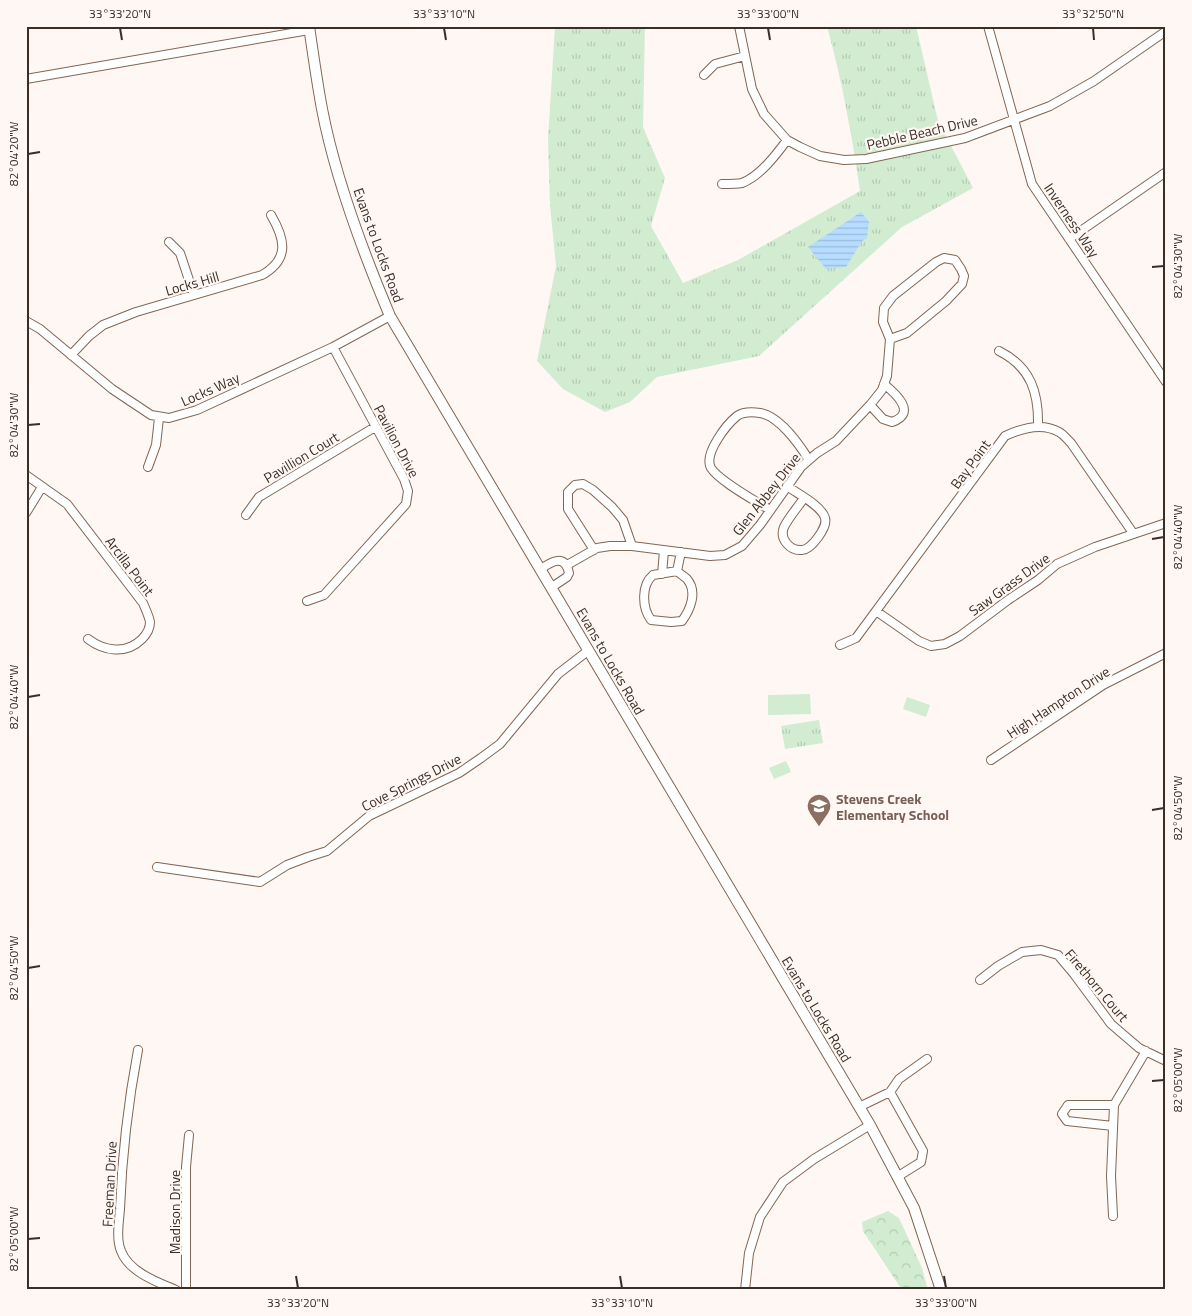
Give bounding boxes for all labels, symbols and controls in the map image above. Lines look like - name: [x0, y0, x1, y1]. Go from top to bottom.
- text: 33°33'20"N: [89, 4, 151, 23]
- text: 33°33'10"N: [413, 4, 475, 23]
- text: 33°33'00"N: [737, 4, 799, 23]
- text: 33°32'50"N: [1062, 4, 1124, 23]
- street label: Pebble Beach Drive: [864, 109, 980, 155]
- text: 82°04'20"W: [4, 121, 23, 186]
- street label: Inverness Way: [1039, 178, 1105, 262]
- street label: Evans to Locks Road: [349, 185, 409, 305]
- text: 82°04'30"W: [1168, 233, 1187, 298]
- street label: Locks Hill: [162, 265, 222, 301]
- street label: Locks Way: [177, 367, 243, 411]
- text: 82°04'30"W: [4, 392, 23, 457]
- street label: Pavilion Drive: [369, 401, 425, 481]
- street label: Pavillion Court: [259, 426, 343, 488]
- street label: Bay Point: [945, 435, 995, 493]
- street label: Glen Abbey Drive: [727, 448, 805, 540]
- text: 82°04'40"W: [1168, 504, 1187, 569]
- street label: Arcilla Point: [101, 532, 159, 600]
- street label: Saw Grass Drive: [964, 547, 1054, 621]
- street label: Evans to Locks Road: [572, 604, 650, 718]
- street label: High Hampton Drive: [1002, 661, 1114, 743]
- text: 82°04'40"W: [4, 664, 23, 729]
- street label: Cove Springs Drive: [358, 748, 464, 816]
- text: 82°04'50"W: [1168, 775, 1187, 840]
- place label: Stevens Creek Elementary School: [836, 788, 949, 825]
- school or university icon: Stevens Creek Elementary School: [806, 793, 832, 827]
- text: 82°04'50"W: [4, 935, 23, 1000]
- street label: Firethorn Court: [1060, 944, 1134, 1026]
- street label: Evans to Locks Road: [777, 952, 857, 1066]
- text: 82°05'00"W: [1168, 1047, 1187, 1112]
- street label: Freeman Drive: [96, 1141, 122, 1227]
- street label: Madison Drive: [164, 1170, 185, 1254]
- text: 82°05'00"W: [4, 1206, 23, 1271]
- text: 33°33'20"N: [267, 1293, 329, 1312]
- text: 33°33'10"N: [591, 1293, 653, 1312]
- text: 33°33'00"N: [915, 1293, 977, 1312]

